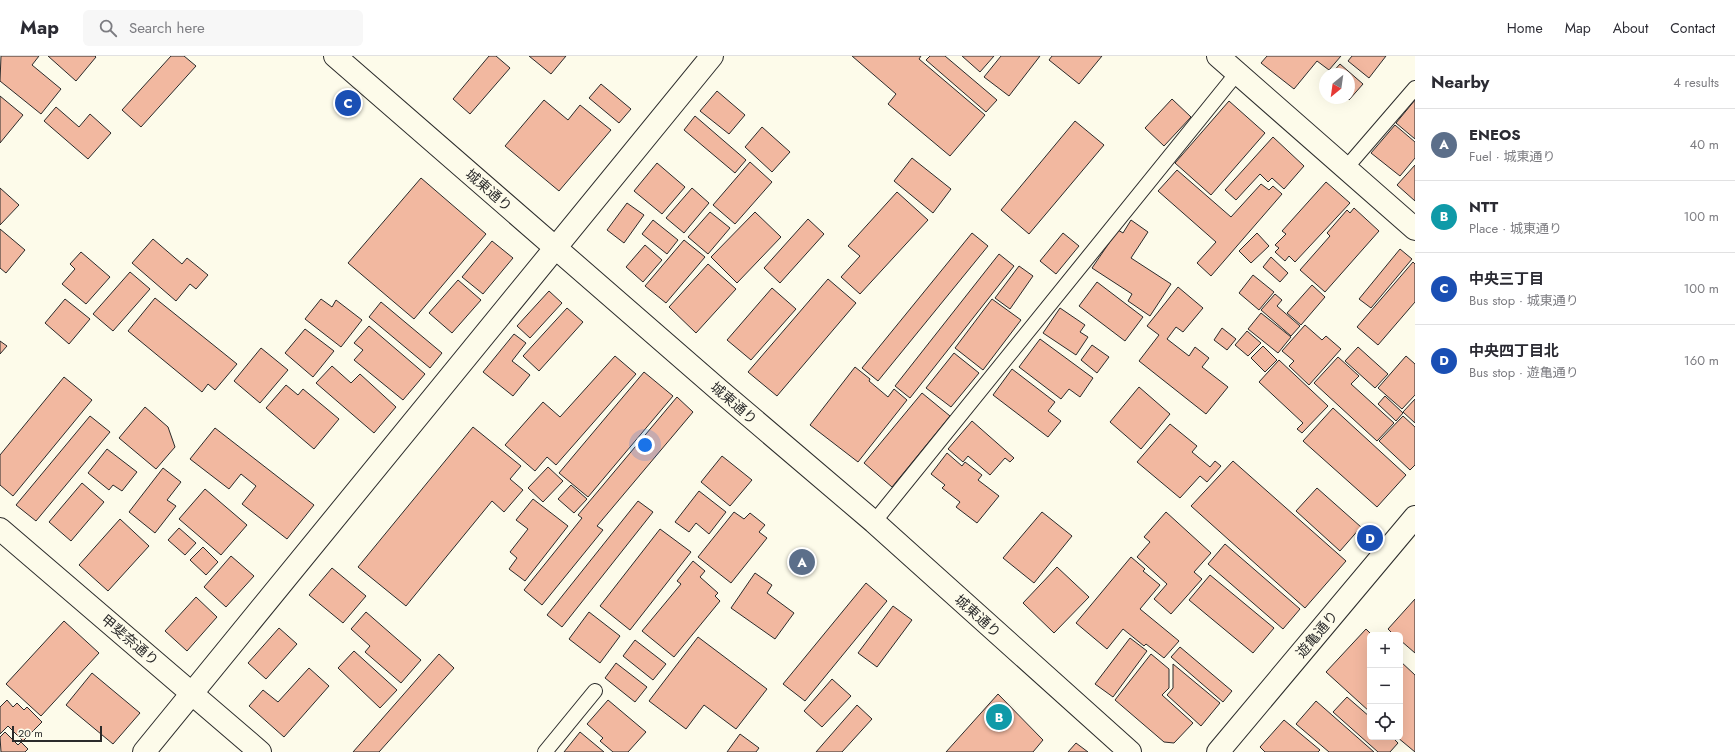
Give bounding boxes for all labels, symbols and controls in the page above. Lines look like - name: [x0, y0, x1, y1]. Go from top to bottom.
- search box: [83, 10, 363, 46]
- text: Map: [20, 14, 59, 41]
- icon: search: [97, 17, 119, 39]
- text: Search here: [129, 17, 205, 39]
- text: Home: [1507, 18, 1543, 38]
- text: Map: [1565, 18, 1591, 38]
- text: About: [1613, 18, 1648, 38]
- text: Contact: [1670, 18, 1715, 38]
- north arrow: [1319, 68, 1355, 104]
- text: Nearby: [1431, 70, 1489, 94]
- text: 4 results: [1673, 73, 1719, 92]
- pin: C: [335, 88, 361, 118]
- text: ENEOS: [1469, 124, 1521, 146]
- text: A: [1439, 135, 1449, 154]
- text: 40 m: [1690, 135, 1719, 154]
- text: Fuel · 城東通り: [1469, 147, 1555, 166]
- street label: 城東通り: [461, 164, 517, 216]
- text: NTT: [1469, 196, 1498, 218]
- text: B: [1440, 207, 1448, 226]
- text: 100 m: [1684, 207, 1719, 226]
- text: Place · 城東通り: [1469, 219, 1562, 238]
- text: 中央三丁目: [1469, 268, 1544, 290]
- text: C: [1439, 279, 1449, 298]
- text: 100 m: [1684, 279, 1719, 298]
- text: Bus stop · 城東通り: [1469, 291, 1579, 310]
- text: 中央四丁目北: [1469, 340, 1559, 362]
- text: D: [1439, 351, 1449, 370]
- text: 160 m: [1684, 351, 1719, 370]
- text: Bus stop · 遊亀通り: [1469, 363, 1579, 382]
- street label: 城東通り: [706, 377, 762, 429]
- your location: [635, 435, 655, 455]
- pin: D: [1357, 523, 1383, 553]
- pin: A: [789, 547, 815, 577]
- street label: 城東通り: [951, 590, 1005, 642]
- street label: 遊亀通り: [1291, 606, 1343, 662]
- street label: 甲斐奈通り: [97, 610, 163, 670]
- map controls: [1367, 632, 1403, 740]
- button: +: [1367, 632, 1403, 668]
- button: −: [1367, 668, 1403, 704]
- pin: B: [986, 702, 1012, 732]
- button: locate: [1367, 704, 1403, 740]
- scale bar: [12, 724, 102, 743]
- text: 20 m: [18, 725, 43, 741]

